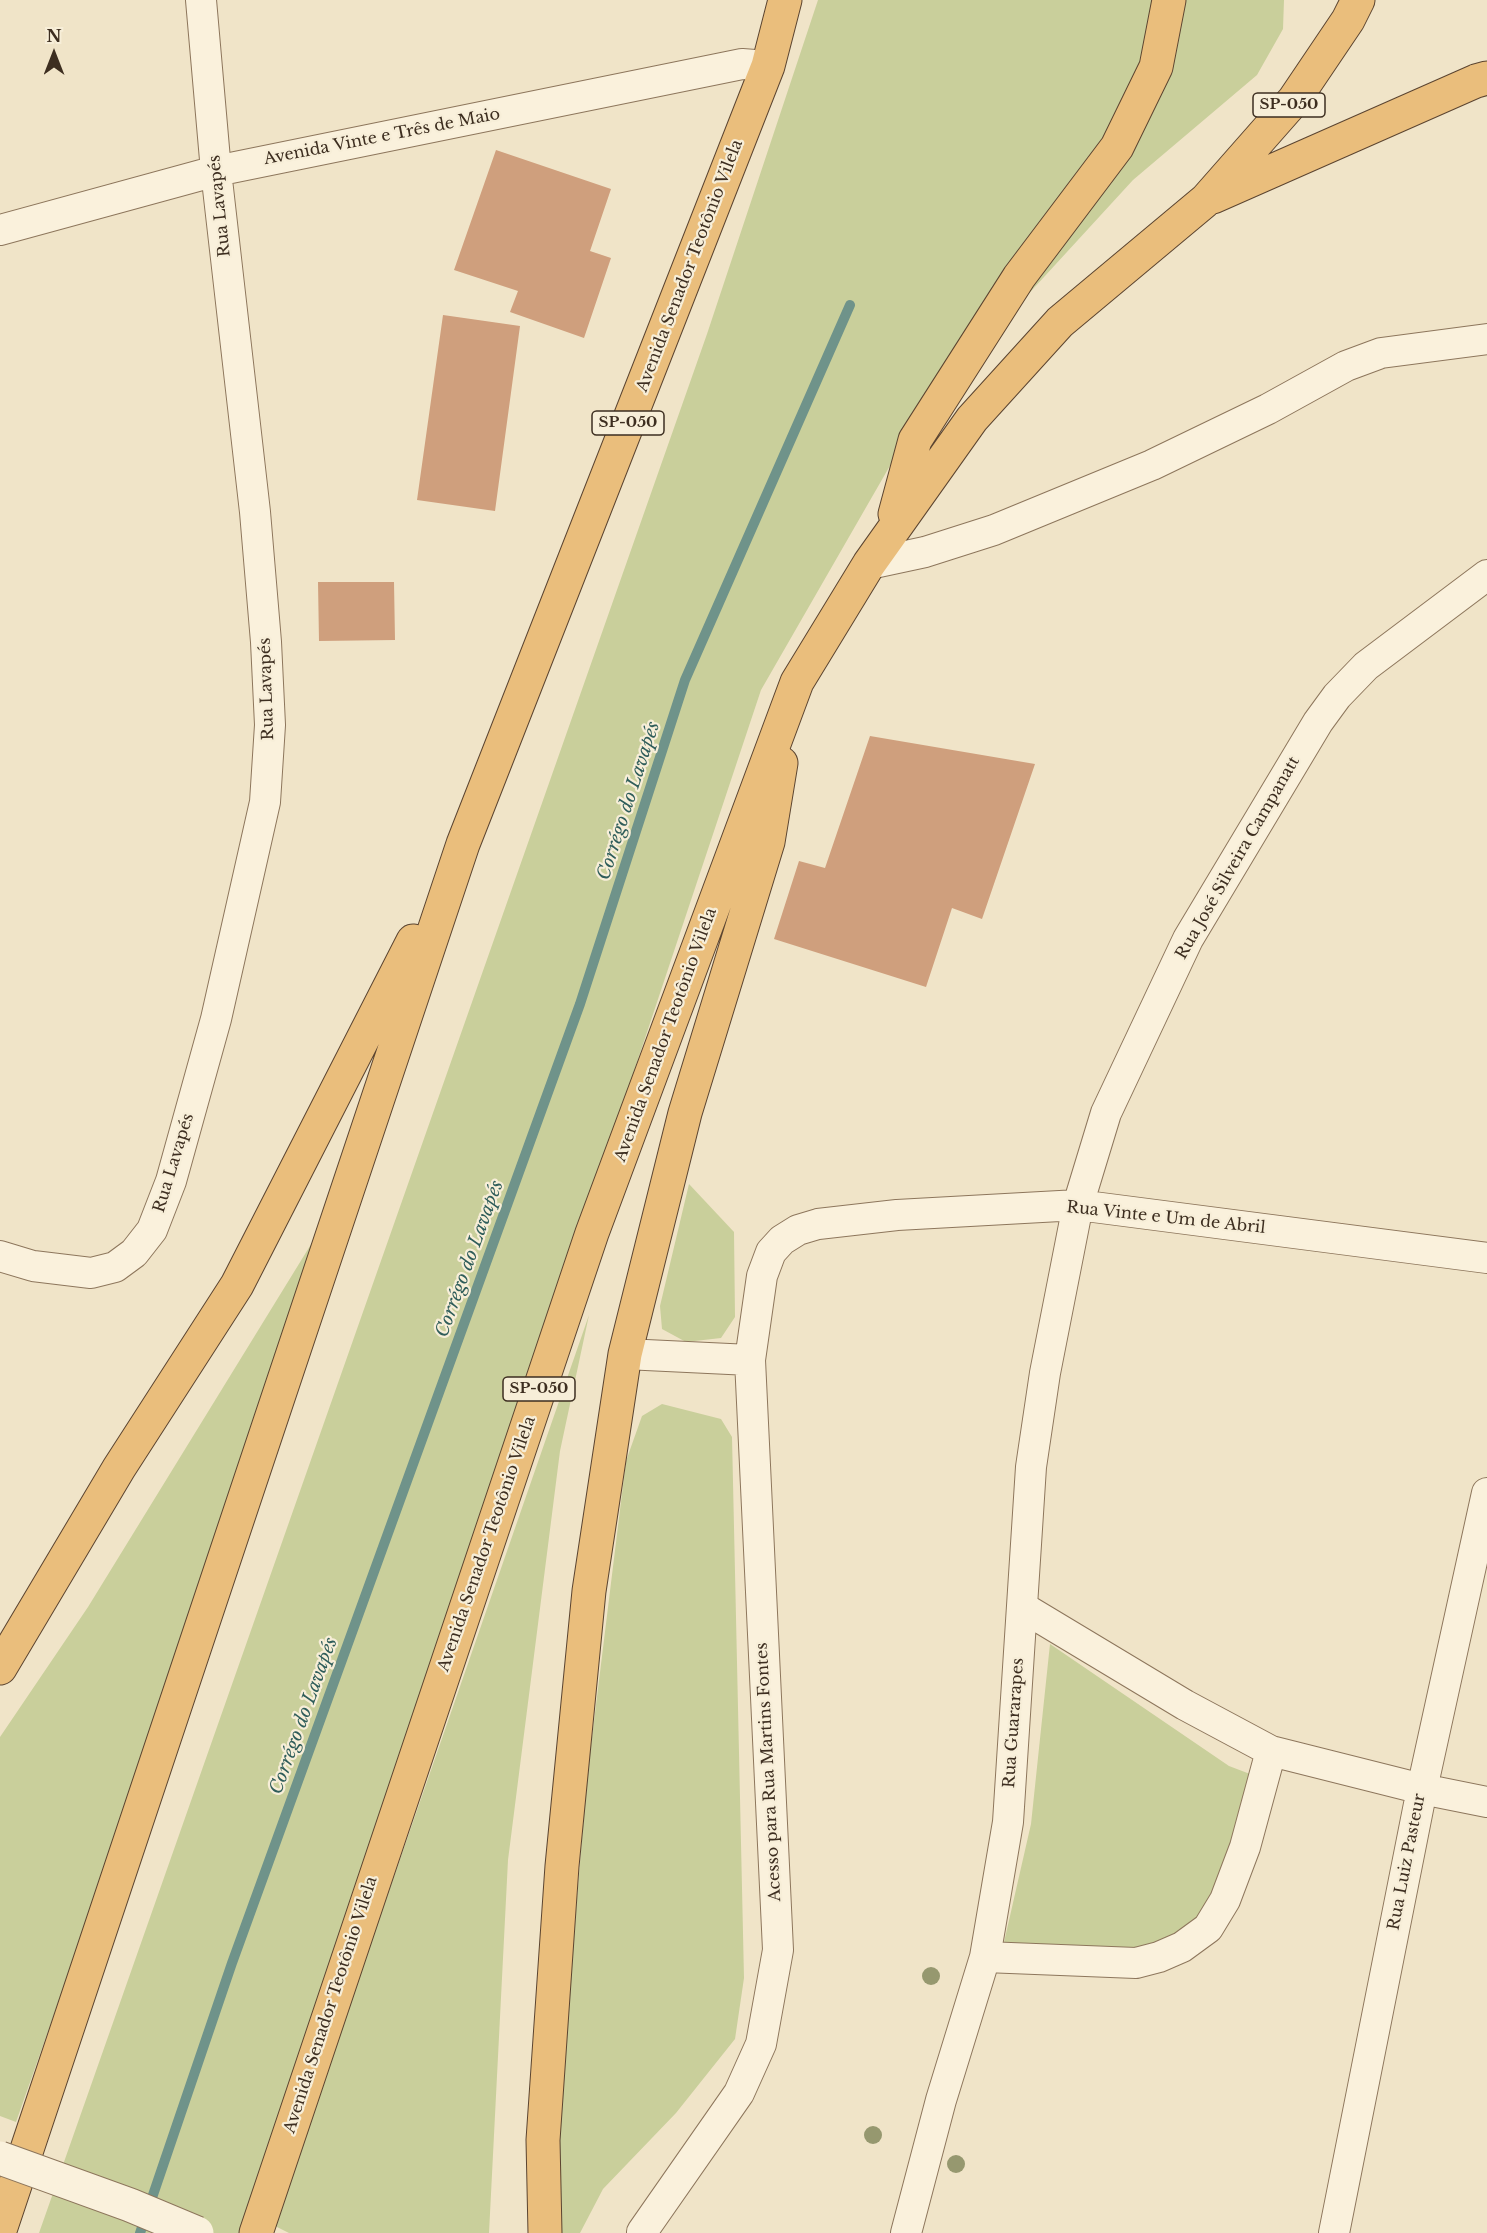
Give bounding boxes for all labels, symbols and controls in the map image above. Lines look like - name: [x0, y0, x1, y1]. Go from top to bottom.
- north arrow: [24, 24, 84, 84]
- text: N: [46, 26, 62, 46]
- road number: SP-050: [1253, 93, 1325, 117]
- street label: Avenida Vinte e Três de Maio: [262, 105, 502, 169]
- street label: Avenida Senador Teotônio Vilela: [633, 137, 747, 395]
- street label: Rua Lavapés: [205, 154, 235, 258]
- road number: SP-050: [592, 411, 664, 435]
- street label: Rua Lavapés: [256, 637, 278, 741]
- water label: Corrégo do Lavapés: [593, 719, 665, 883]
- street label: Rua José Silveira Campanatt: [1172, 753, 1304, 963]
- street label: Avenida Senador Teotônio Vilela: [611, 905, 721, 1165]
- street label: Rua Lavapés: [150, 1111, 198, 1215]
- water label: Corrégo do Lavapés: [432, 1178, 508, 1340]
- street label: Rua Vinte e Um de Abril: [1066, 1198, 1266, 1238]
- road number: SP-050: [503, 1377, 575, 1401]
- street label: Avenida Senador Teotônio Vilela: [434, 1414, 540, 1674]
- water label: Corrégo do Lavapés: [266, 1635, 342, 1797]
- street label: Acesso para Rua Martins Fontes: [753, 1642, 785, 1902]
- street label: Rua Guararapes: [1000, 1657, 1028, 1789]
- street label: Rua Luiz Pasteur: [1384, 1792, 1430, 1932]
- street label: Avenida Senador Teotônio Vilela: [280, 1874, 382, 2136]

